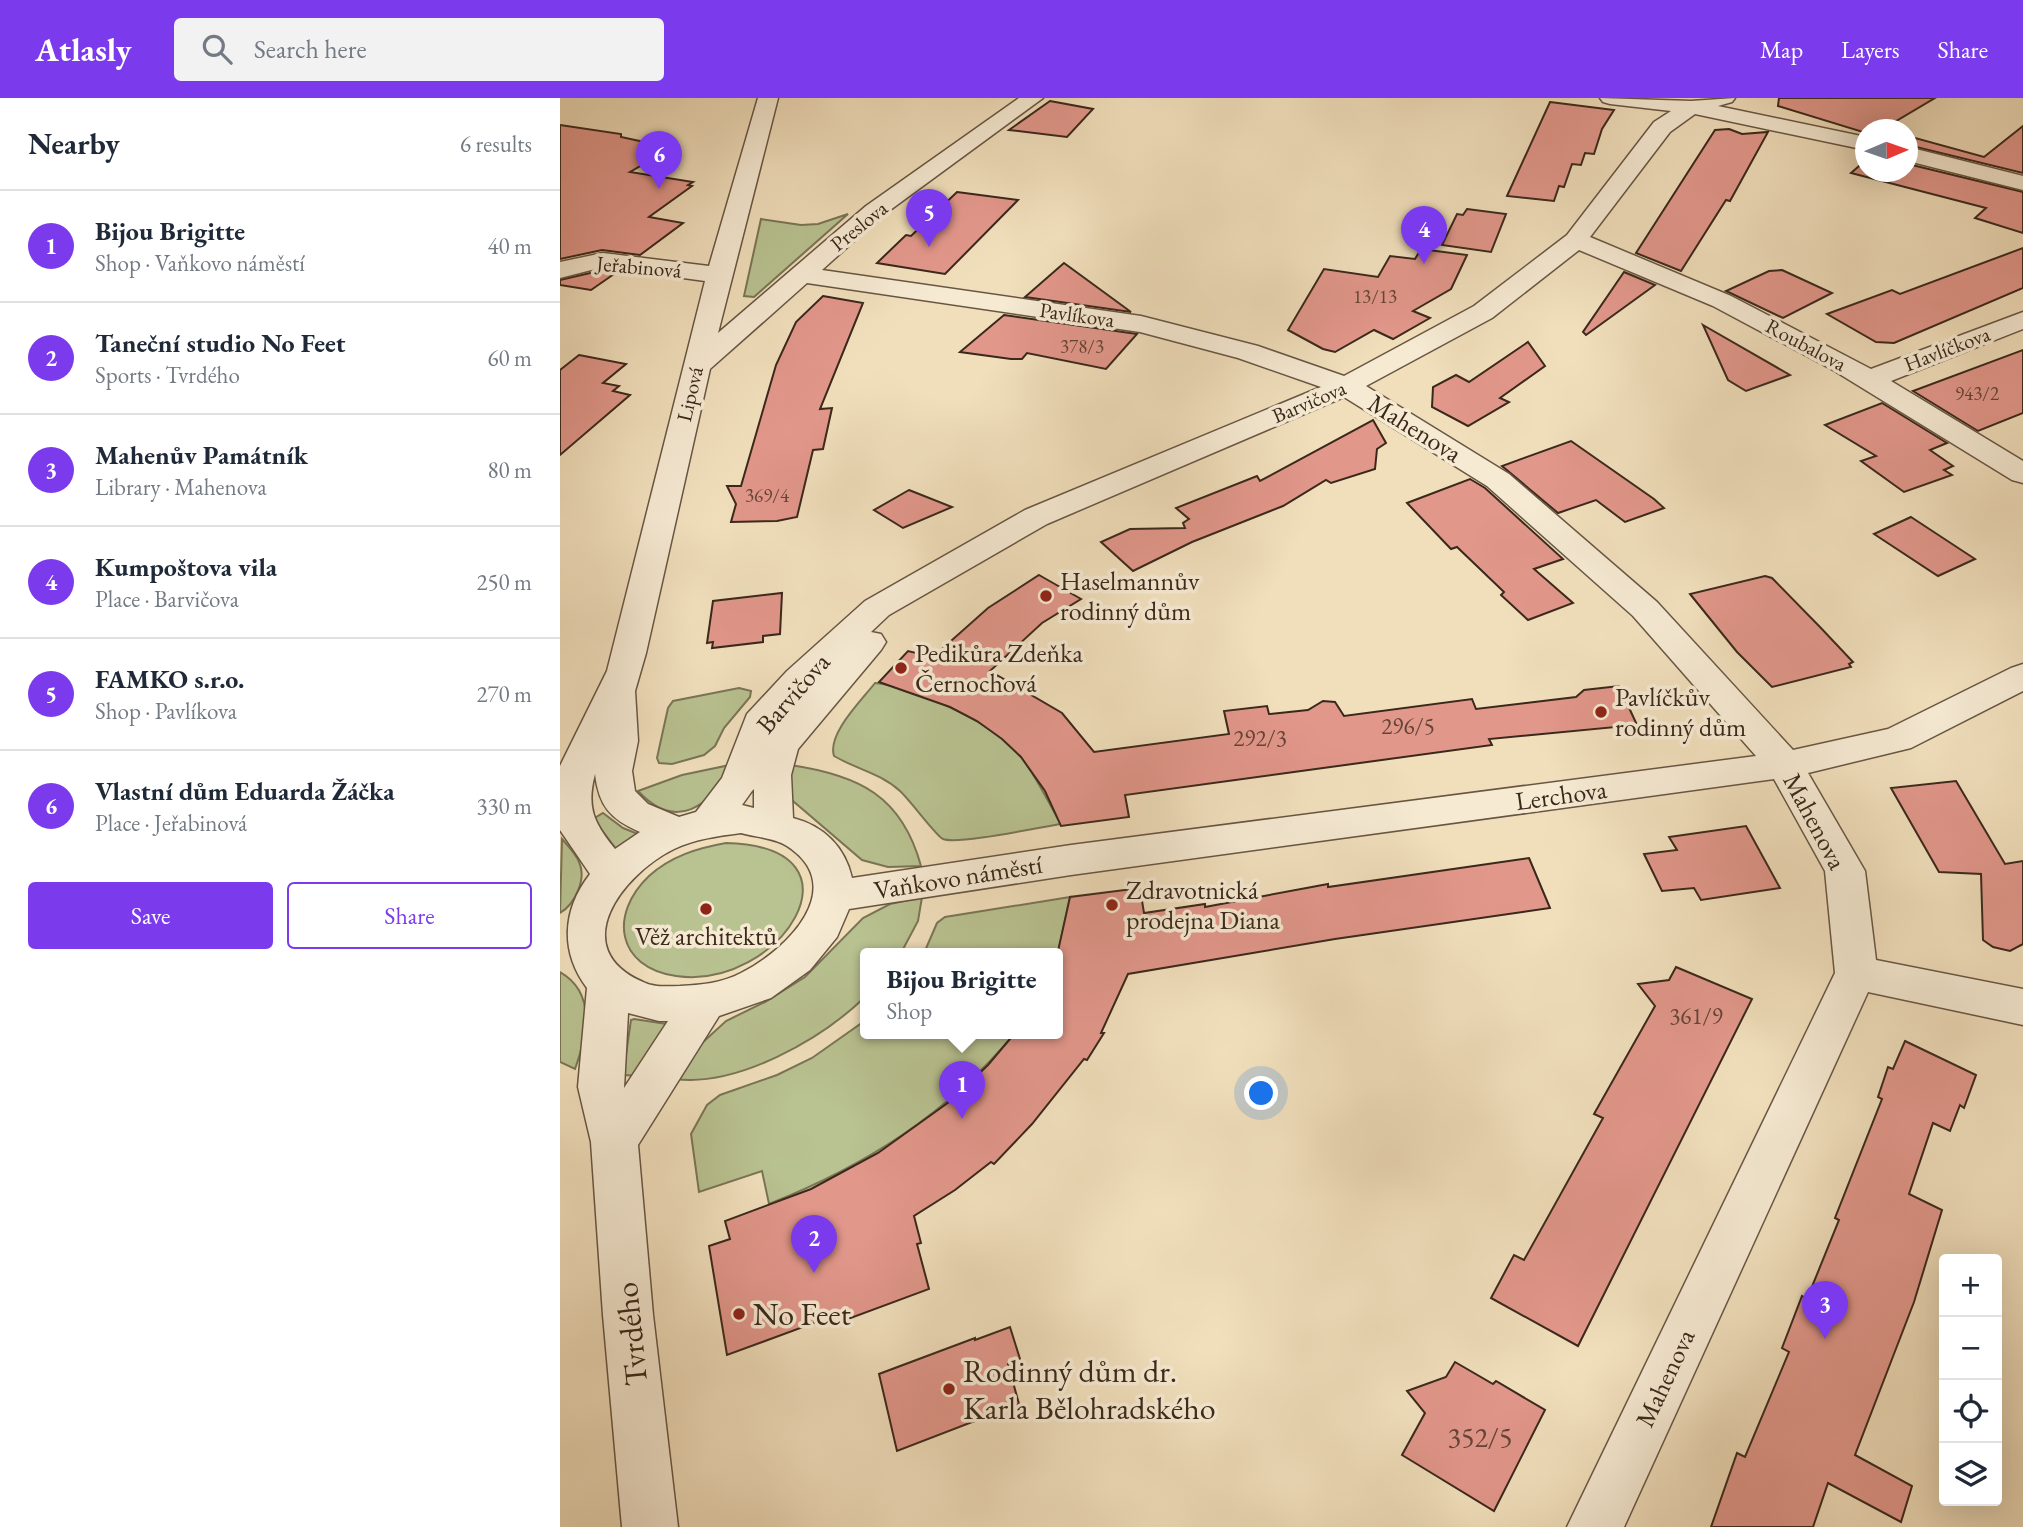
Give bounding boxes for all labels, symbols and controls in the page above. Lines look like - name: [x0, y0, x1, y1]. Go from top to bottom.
- search box: [174, 18, 664, 81]
- text: Atlasly: [35, 28, 132, 71]
- icon: search: [198, 30, 236, 68]
- text: Search here: [254, 32, 367, 66]
- text: Map: [1760, 34, 1803, 65]
- text: Layers: [1841, 34, 1900, 65]
- text: Share: [1938, 34, 1988, 65]
- north arrow: [1855, 119, 1918, 182]
- text: Nearby: [28, 124, 120, 163]
- text: 6 results: [460, 129, 532, 159]
- pin: 6: [636, 131, 682, 189]
- pin: 5: [906, 189, 952, 247]
- street label: Preslova: [825, 194, 893, 257]
- pin: 4: [1401, 206, 1447, 264]
- text: Bijou Brigitte: [95, 214, 245, 248]
- text: 1: [45, 231, 57, 261]
- text: 40 m: [487, 231, 532, 261]
- text: Shop · Vaňkovo náměstí: [95, 248, 305, 278]
- street label: Jeřabinová: [593, 249, 683, 284]
- house number: 13/13: [1353, 284, 1397, 309]
- street label: Pavlíkova: [1038, 296, 1117, 333]
- street label: Roubalova: [1761, 312, 1852, 377]
- street label: Havlíčkova: [1900, 320, 1994, 377]
- text: Taneční studio No Feet: [95, 326, 346, 360]
- house number: 378/3: [1060, 334, 1104, 359]
- text: 2: [45, 343, 57, 373]
- text: 60 m: [487, 343, 532, 373]
- text: Sports · Tvrdého: [95, 360, 240, 390]
- street label: Lipová: [670, 363, 709, 424]
- street label: Barvičova: [1268, 374, 1350, 429]
- house number: 943/2: [1955, 381, 1999, 406]
- street label: Mahenova: [1362, 386, 1469, 470]
- text: Mahenův Památník: [95, 438, 308, 472]
- text: 3: [45, 455, 57, 485]
- text: 80 m: [487, 455, 532, 485]
- text: Library · Mahenova: [95, 472, 267, 502]
- house number: 369/4: [745, 483, 790, 508]
- text: Kumpoštova vila: [95, 550, 277, 584]
- place label: Haselmannův rodinný dům: [1060, 564, 1200, 628]
- text: 4: [45, 567, 57, 597]
- text: 250 m: [476, 567, 532, 597]
- text: Place · Barvičova: [95, 584, 239, 614]
- marker: Haselmannův rodinný dům: [1038, 588, 1054, 604]
- place label: Pedikůra Zdeňka Černochová: [915, 636, 1084, 700]
- street label: Barvičova: [749, 645, 838, 740]
- marker: Pedikůra Zdeňka Černochová: [893, 660, 909, 676]
- text: FAMKO s.r.o.: [95, 662, 245, 696]
- text: 5: [45, 679, 57, 709]
- text: 270 m: [476, 679, 532, 709]
- place label: Pavlíčkův rodinný dům: [1615, 680, 1746, 744]
- text: Shop · Pavlíkova: [95, 696, 237, 726]
- marker: Pavlíčkův rodinný dům: [1593, 704, 1609, 720]
- house number: 296/5: [1381, 711, 1435, 741]
- house number: 292/3: [1233, 723, 1287, 753]
- street label: Mahenova: [1775, 767, 1855, 876]
- street label: Lerchova: [1513, 772, 1609, 818]
- text: Vlastní dům Eduarda Žáčka: [95, 774, 395, 808]
- text: 6: [45, 791, 57, 821]
- text: 330 m: [476, 791, 532, 821]
- text: Place · Jeřabinová: [95, 808, 247, 838]
- street label: Vaňkovo náměstí: [871, 847, 1045, 907]
- place label: Zdravotnická prodejna Diana: [1126, 873, 1281, 937]
- button: Save: [28, 882, 273, 949]
- button: Share: [287, 882, 532, 949]
- marker: Zdravotnická prodejna Diana: [1104, 897, 1120, 913]
- marker: Věž architektů: [698, 901, 714, 917]
- place label: Věž architektů: [635, 919, 777, 953]
- popup: [860, 948, 1063, 1039]
- text: Bijou Brigitte: [886, 962, 1037, 996]
- text: Shop: [886, 996, 932, 1026]
- house number: 361/9: [1669, 1001, 1723, 1031]
- pin: 1: [939, 1061, 985, 1119]
- your location: [1244, 1076, 1278, 1110]
- pin: 2: [791, 1215, 837, 1273]
- map controls: [1939, 1254, 2002, 1506]
- button: +: [1939, 1254, 2002, 1317]
- street label: Tvrdého: [605, 1280, 657, 1388]
- pin: 3: [1802, 1281, 1848, 1339]
- place label: No Feet: [753, 1293, 851, 1335]
- marker: No Feet: [731, 1306, 747, 1322]
- button: −: [1939, 1317, 2002, 1380]
- street label: Mahenova: [1628, 1323, 1703, 1432]
- place label: Rodinný dům dr. Karla Bělohradského: [963, 1350, 1216, 1429]
- button: locate: [1939, 1380, 2002, 1443]
- marker: Rodinný dům dr. Karla Bělohradského: [941, 1381, 957, 1397]
- house number: 352/5: [1448, 1419, 1512, 1455]
- button: layers: [1939, 1443, 2002, 1506]

